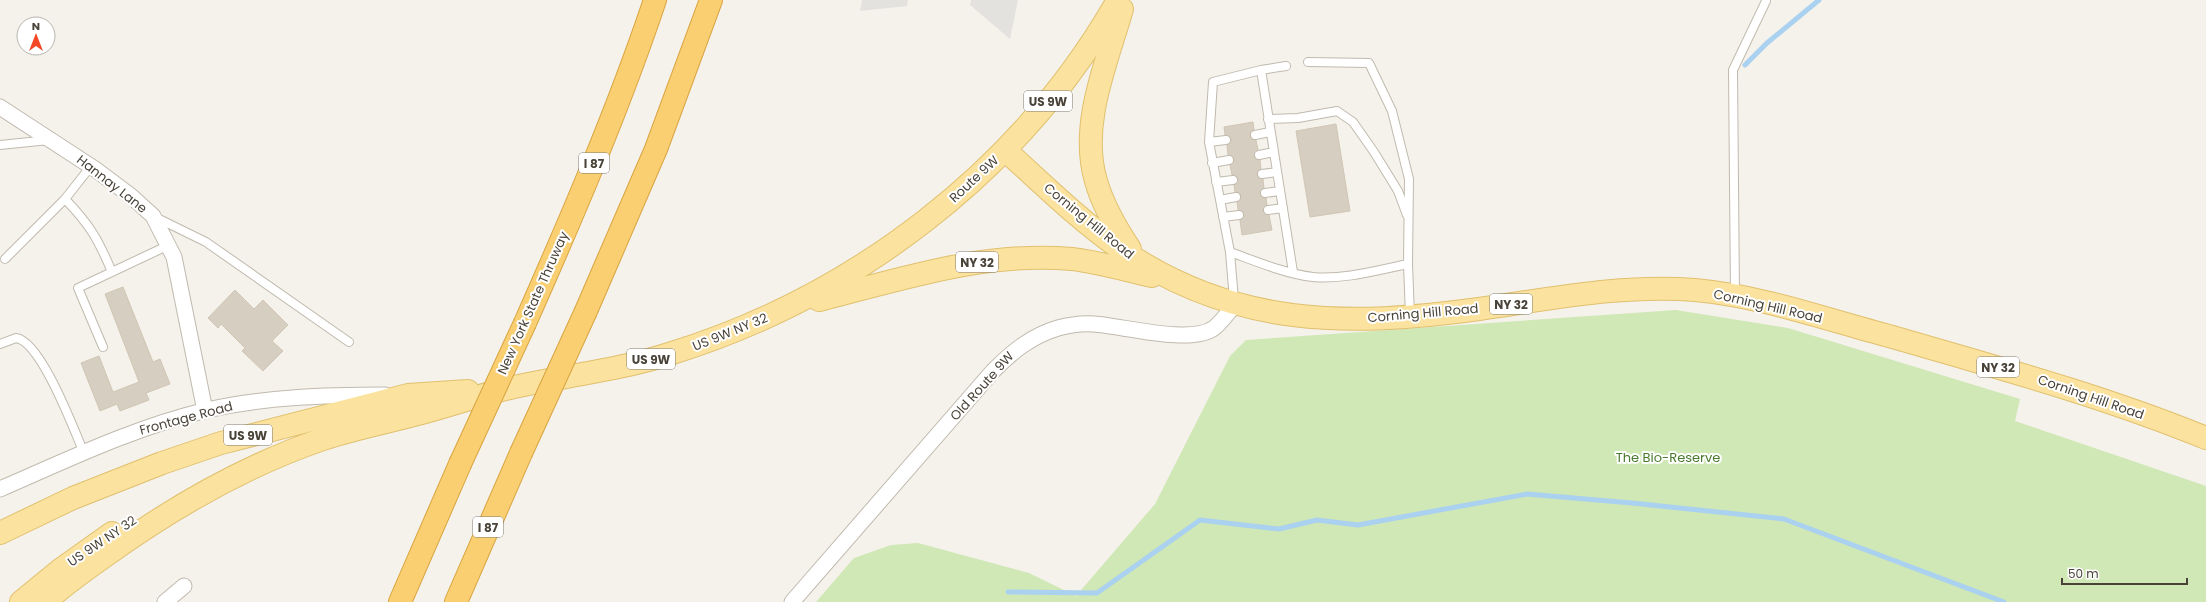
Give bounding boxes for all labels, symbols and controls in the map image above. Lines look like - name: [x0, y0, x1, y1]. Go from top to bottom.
- north arrow: [16, 16, 56, 56]
- text: N: [32, 18, 40, 34]
- road number: US 9W: [1024, 91, 1072, 111]
- street label: Hannay Lane: [73, 150, 151, 218]
- street label: Route 9W: [945, 151, 1003, 207]
- road number: I 87: [579, 153, 609, 173]
- street label: Corning Hill Road: [1040, 179, 1138, 263]
- street label: New York State Thruway: [493, 228, 573, 378]
- road number: NY 32: [956, 252, 998, 272]
- street label: Corning Hill Road: [1712, 284, 1824, 328]
- road number: NY 32: [1490, 294, 1532, 314]
- street label: Corning Hill Road: [1367, 299, 1479, 327]
- street label: US 9W NY 32: [690, 308, 770, 356]
- street label: Old Route 9W: [946, 347, 1018, 425]
- road number: US 9W: [627, 349, 675, 369]
- road number: NY 32: [1977, 357, 2019, 377]
- street label: Corning Hill Road: [2035, 370, 2147, 424]
- street label: Frontage Road: [137, 396, 235, 440]
- road number: US 9W: [224, 425, 272, 445]
- park label: The Bio-Reserve: [1616, 448, 1720, 467]
- street label: US 9W NY 32: [64, 511, 140, 571]
- road number: I 87: [473, 517, 503, 537]
- scale bar: [2062, 560, 2187, 586]
- text: 50 m: [2068, 565, 2099, 582]

